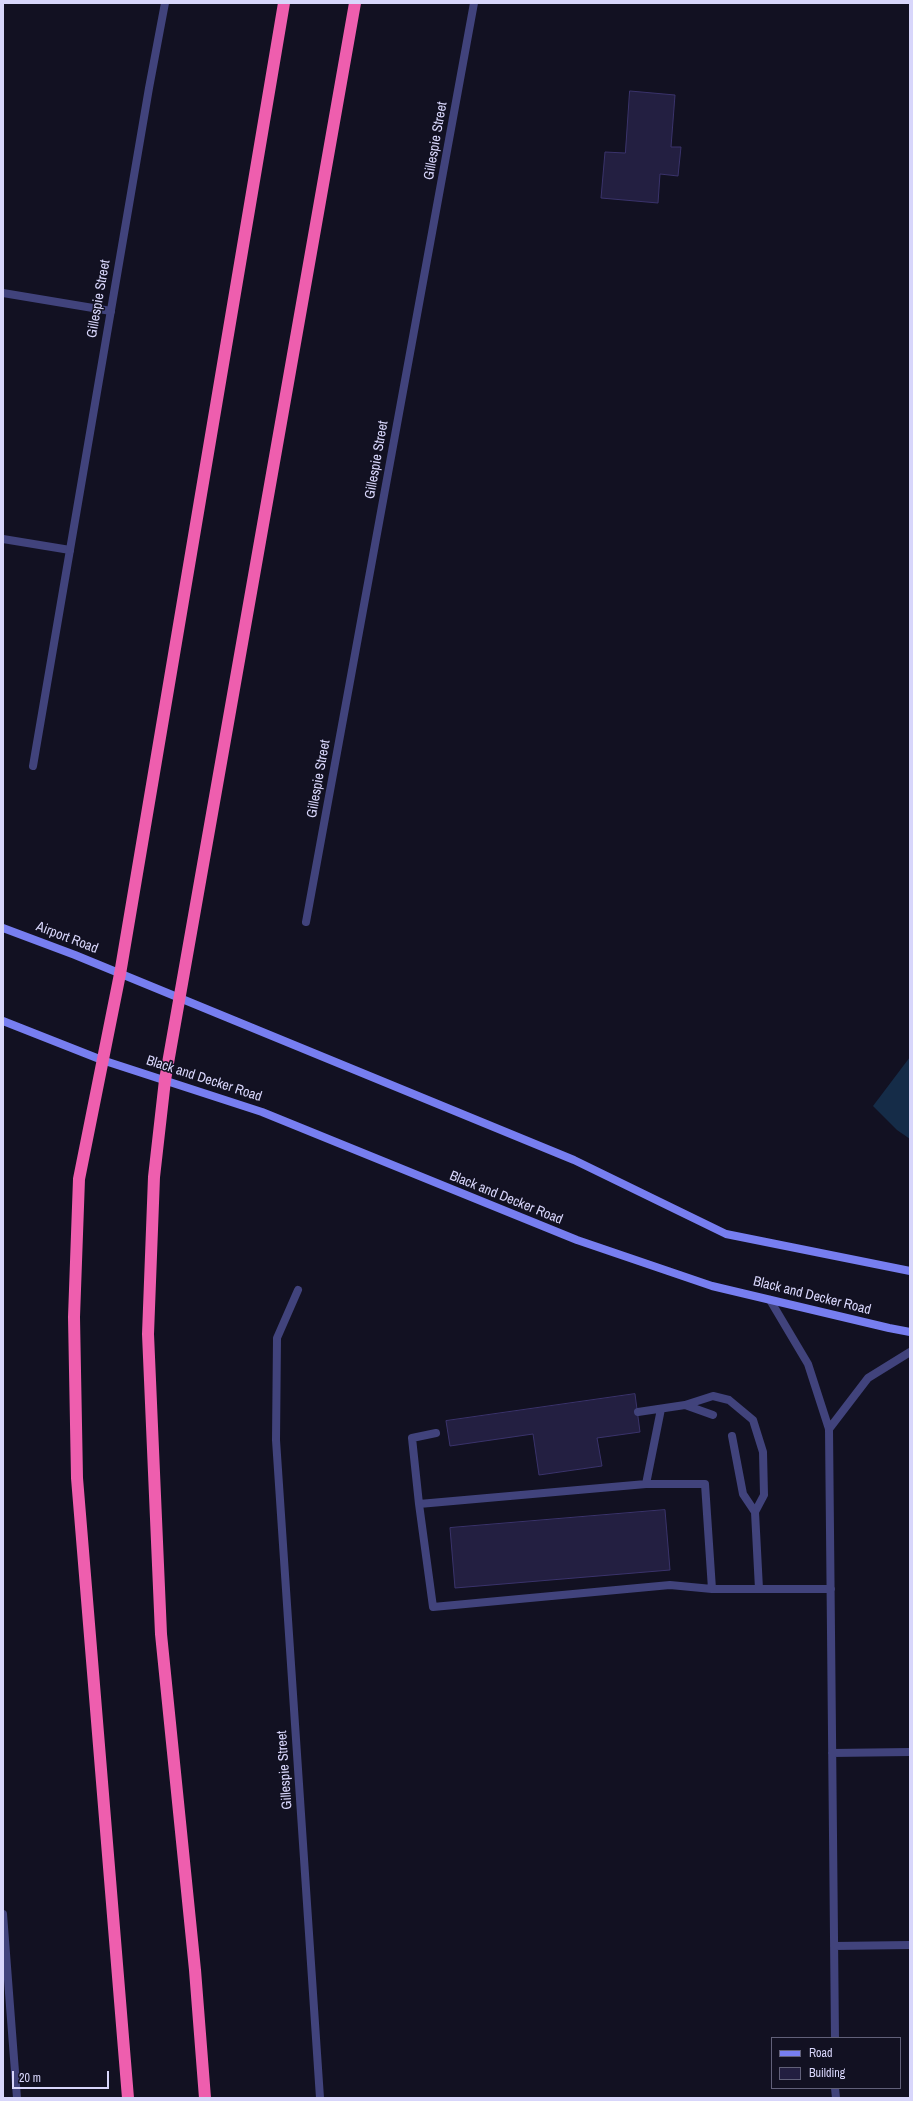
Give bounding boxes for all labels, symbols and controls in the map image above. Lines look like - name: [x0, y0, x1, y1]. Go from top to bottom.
- street label: Gillespie Street: [421, 101, 451, 181]
- street label: Gillespie Street: [84, 259, 114, 339]
- street label: Gillespie Street: [362, 420, 392, 500]
- street label: Gillespie Street: [304, 739, 334, 819]
- street label: Airport Road: [34, 918, 100, 958]
- street label: Black and Decker Road: [144, 1052, 264, 1106]
- street label: Black and Decker Road: [447, 1168, 565, 1228]
- street label: Black and Decker Road: [751, 1273, 873, 1319]
- street label: Gillespie Street: [274, 1730, 296, 1810]
- legend: [771, 2037, 901, 2089]
- text: Road: [809, 2045, 833, 2061]
- scale bar: [14, 2063, 111, 2089]
- text: Building: [809, 2065, 845, 2081]
- text: 20 m: [19, 2070, 41, 2086]

